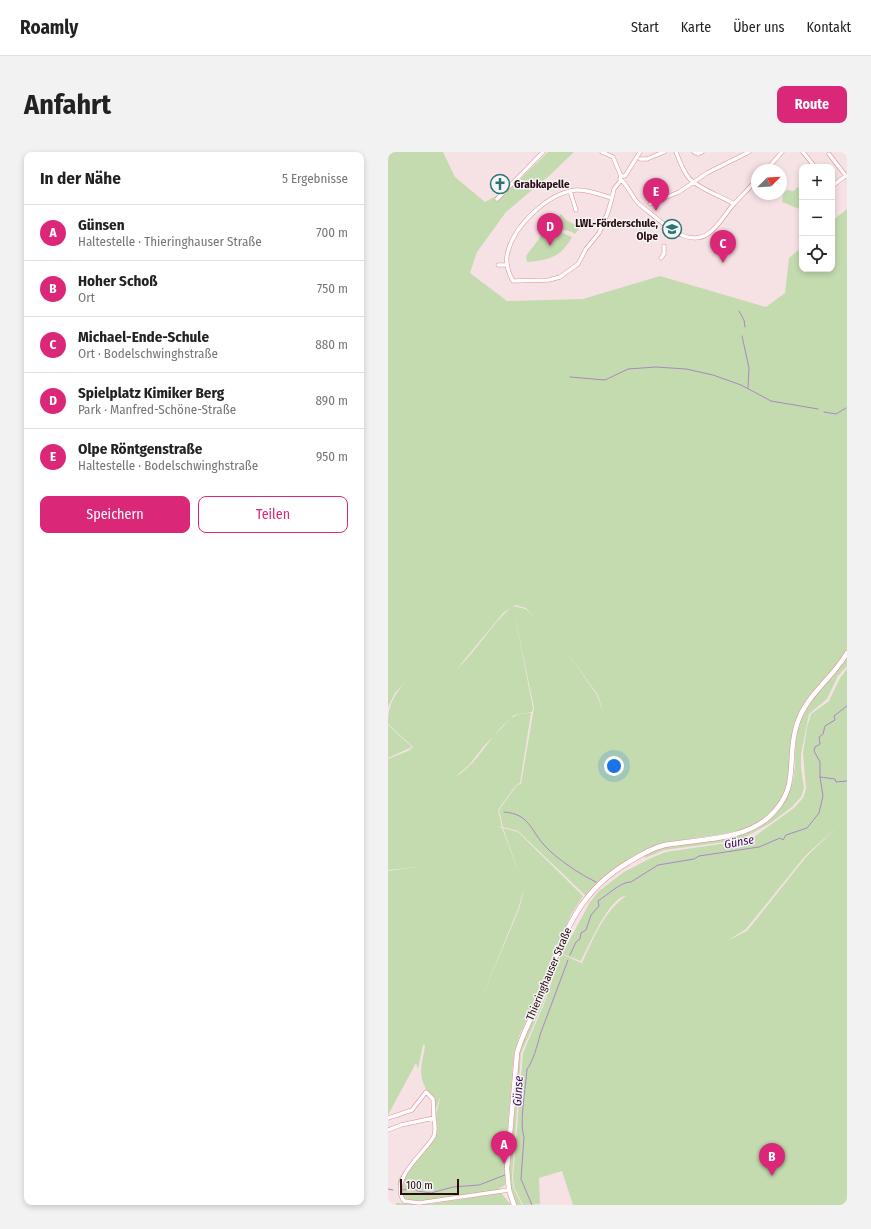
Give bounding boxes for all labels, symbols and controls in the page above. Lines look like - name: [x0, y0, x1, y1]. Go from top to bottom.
- text: Roamly: [20, 16, 78, 39]
- text: Start: [631, 19, 659, 36]
- text: Karte: [681, 19, 711, 36]
- text: Über uns: [733, 19, 785, 36]
- text: Kontakt: [807, 19, 851, 36]
- button: Route: [777, 86, 847, 123]
- text: Anfahrt: [24, 88, 111, 121]
- north arrow: [751, 164, 787, 200]
- map controls: [799, 164, 835, 272]
- button: +: [799, 164, 835, 200]
- text: In der Nähe: [40, 168, 121, 189]
- text: 5 Ergebnisse: [282, 171, 348, 186]
- church icon: Grabkapelle: [489, 173, 511, 195]
- place label: Grabkapelle: [514, 178, 570, 191]
- pin: E: [643, 178, 669, 211]
- button: −: [799, 200, 835, 236]
- pin: D: [537, 213, 563, 246]
- text: Günsen: [78, 216, 125, 234]
- place label: LWL-Förderschule, Olpe: [575, 217, 659, 243]
- school or university icon: LWL-Förderschule, Olpe: [661, 218, 683, 240]
- text: A: [49, 225, 57, 240]
- text: 700 m: [316, 225, 348, 240]
- pin: C: [710, 230, 736, 263]
- text: Haltestelle · Thieringhauser Straße: [78, 234, 262, 249]
- button: locate: [799, 236, 835, 272]
- text: Hoher Schoß: [78, 272, 158, 290]
- text: B: [49, 281, 57, 296]
- text: 750 m: [317, 281, 348, 296]
- text: Ort: [78, 290, 95, 305]
- text: Michael-Ende-Schule: [78, 328, 209, 346]
- text: C: [50, 337, 56, 352]
- text: 880 m: [315, 337, 348, 352]
- text: Ort · Bodelschwinghstraße: [78, 346, 218, 361]
- text: Spielplatz Kimiker Berg: [78, 384, 224, 402]
- text: D: [49, 393, 57, 408]
- text: 890 m: [316, 393, 348, 408]
- text: Park · Manfred-Schöne-Straße: [78, 402, 236, 417]
- text: Olpe Röntgenstraße: [78, 440, 202, 458]
- text: E: [50, 449, 56, 464]
- text: 950 m: [316, 449, 348, 464]
- text: Haltestelle · Bodelschwinghstraße: [78, 458, 258, 473]
- button: Speichern: [40, 496, 190, 533]
- button: Teilen: [198, 496, 348, 533]
- your location: [604, 756, 624, 776]
- water label: Günse: [723, 832, 755, 852]
- street label: Thieringhauser Straße: [524, 926, 574, 1022]
- water label: Günse: [510, 1075, 526, 1106]
- pin: A: [491, 1131, 517, 1164]
- pin: B: [759, 1143, 785, 1176]
- scale bar: [400, 1177, 459, 1196]
- text: 100 m: [406, 1179, 433, 1192]

